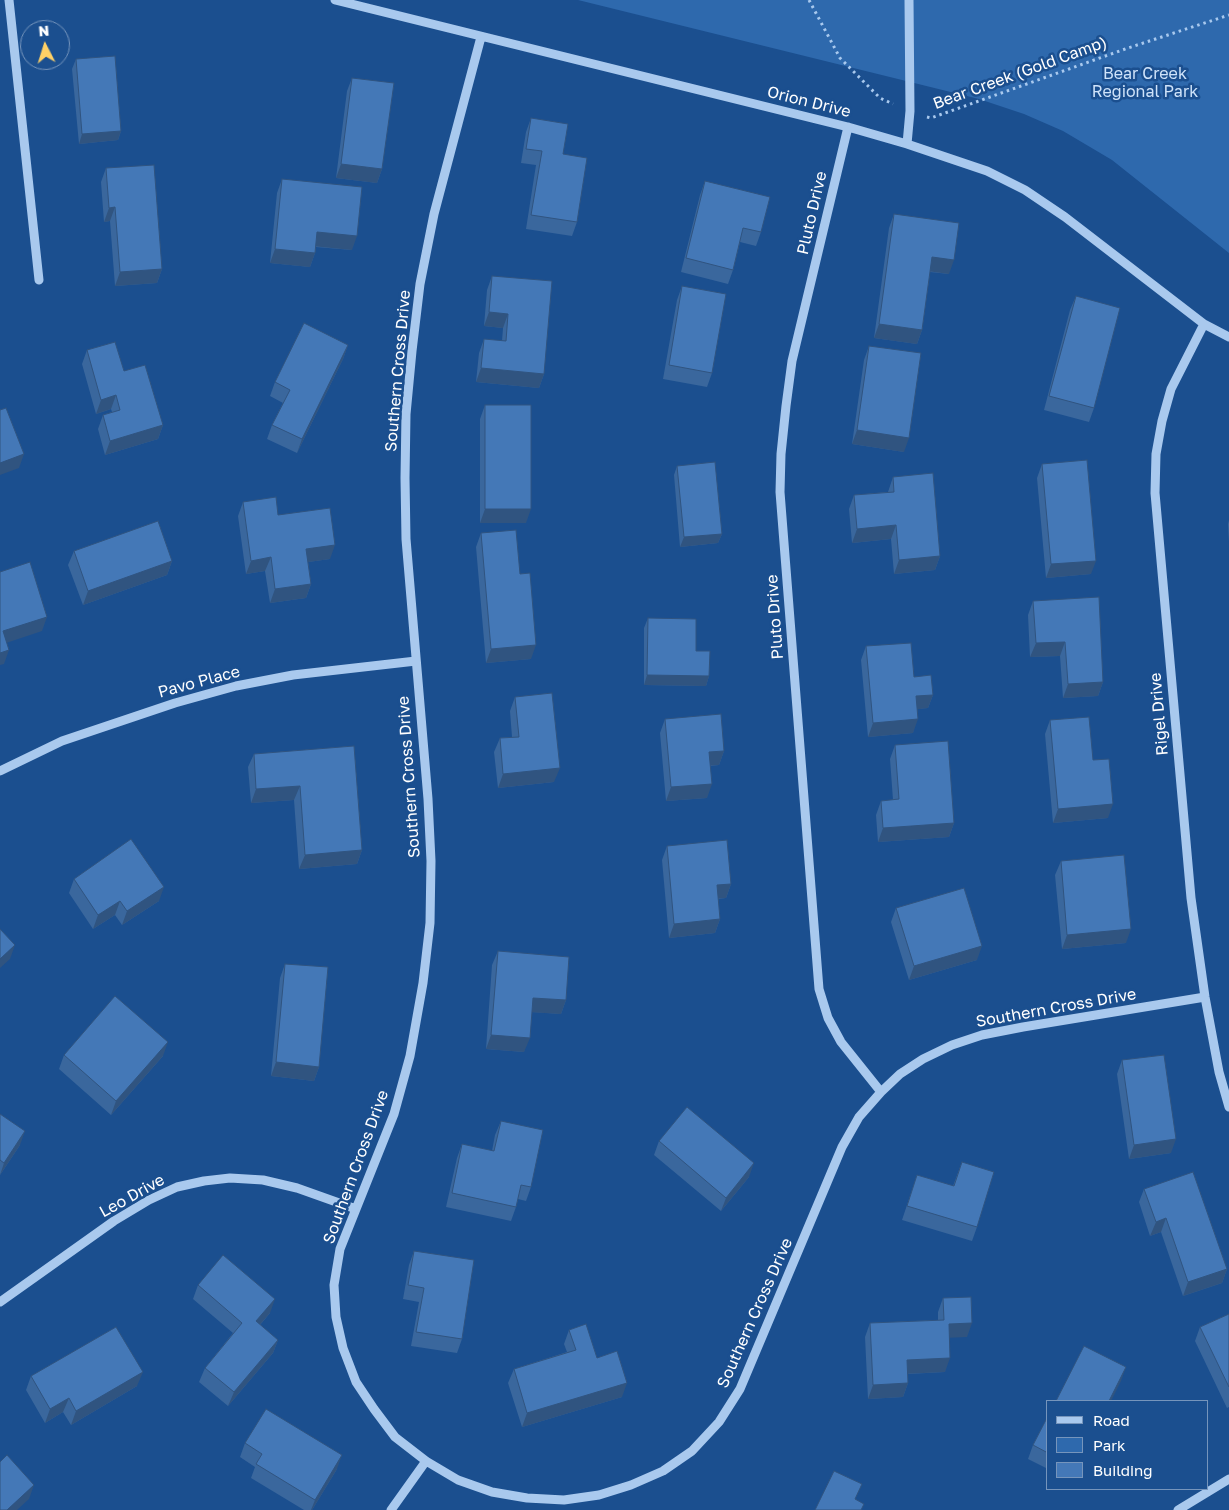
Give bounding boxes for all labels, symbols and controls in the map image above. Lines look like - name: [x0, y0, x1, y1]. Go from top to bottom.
- north arrow: [20, 20, 70, 70]
- text: N: [38, 22, 50, 39]
- street label: Bear Creek (Gold Camp): [930, 33, 1110, 113]
- park label: Bear Creek Regional Park: [1092, 64, 1198, 102]
- street label: Orion Drive: [765, 82, 853, 122]
- street label: Pluto Drive: [793, 169, 831, 257]
- street label: Southern Cross Drive: [381, 289, 415, 453]
- street label: Pluto Drive: [762, 574, 788, 660]
- street label: Pavo Place: [156, 662, 242, 702]
- street label: Rigel Drive: [1146, 672, 1172, 756]
- street label: Southern Cross Drive: [394, 695, 424, 859]
- street label: Southern Cross Drive: [974, 984, 1138, 1032]
- street label: Southern Cross Drive: [319, 1087, 393, 1247]
- street label: Leo Drive: [96, 1170, 168, 1222]
- street label: Southern Cross Drive: [713, 1235, 797, 1391]
- legend: [1046, 1400, 1209, 1490]
- text: Road: [1093, 1411, 1130, 1429]
- text: Park: [1093, 1436, 1125, 1454]
- text: Building: [1093, 1461, 1153, 1479]

